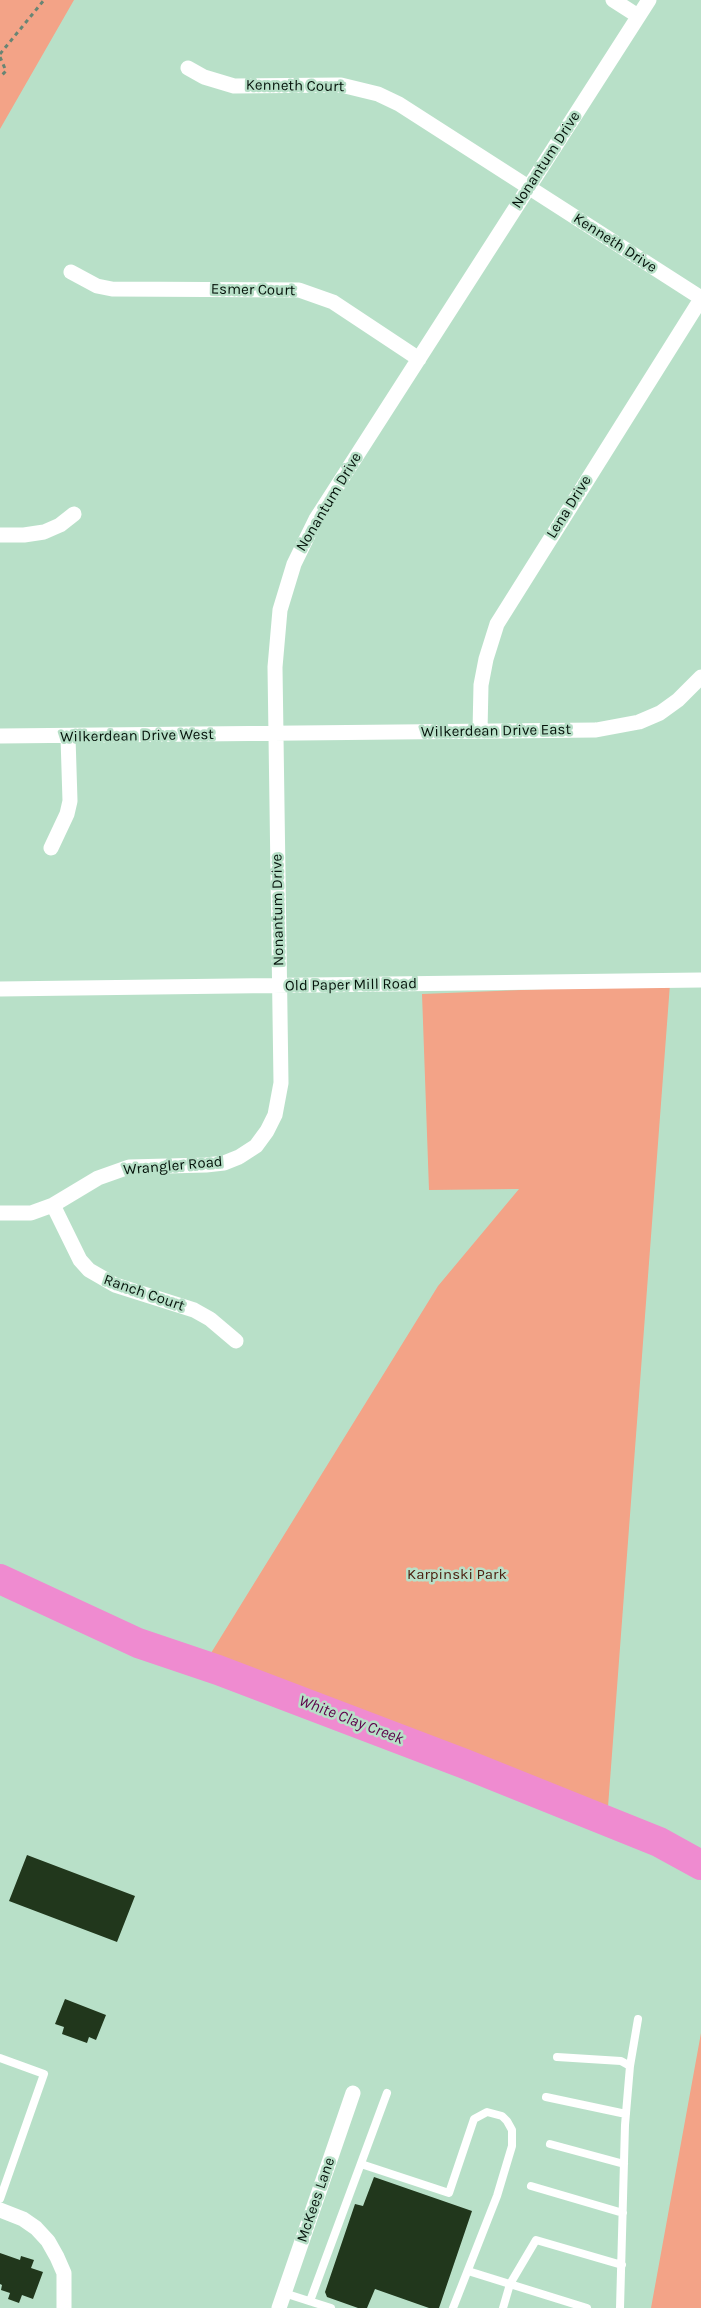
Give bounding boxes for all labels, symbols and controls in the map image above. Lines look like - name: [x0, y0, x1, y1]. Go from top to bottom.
- street label: Kenneth Court: [246, 76, 344, 96]
- street label: Nonantum Drive: [508, 108, 584, 212]
- street label: Kenneth Drive: [570, 209, 660, 277]
- street label: Esmer Court: [211, 280, 295, 300]
- street label: Nonantum Drive: [292, 449, 366, 555]
- street label: Lena Drive: [543, 472, 595, 542]
- street label: Wilkerdean Drive East: [421, 721, 571, 741]
- street label: Wilkerdean Drive West: [60, 726, 214, 746]
- street label: Nonantum Drive: [268, 854, 288, 966]
- street label: Old Paper Mill Road: [285, 975, 417, 995]
- street label: Wrangler Road: [123, 1153, 223, 1179]
- street label: Ranch Court: [101, 1271, 187, 1315]
- park label: Karpinski Park: [407, 1566, 507, 1584]
- water label: White Clay Creek: [296, 1691, 406, 1749]
- street label: McKees Lane: [293, 2155, 339, 2245]

